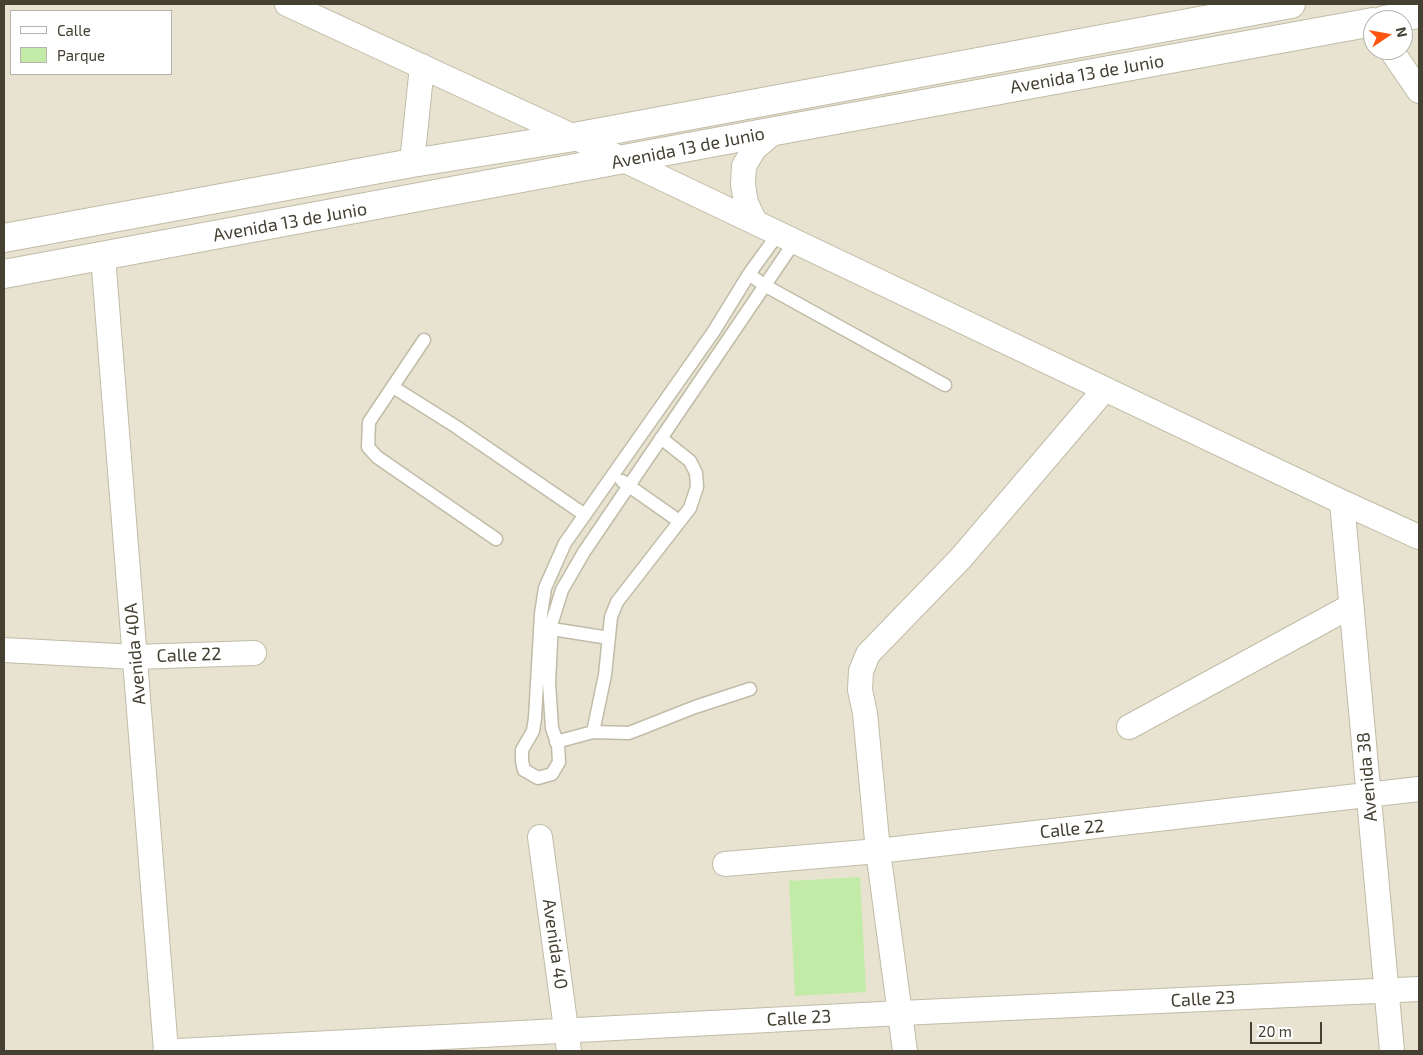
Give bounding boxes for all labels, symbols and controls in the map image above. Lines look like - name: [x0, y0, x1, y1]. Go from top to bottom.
- legend: [10, 10, 172, 75]
- north arrow: [1363, 10, 1413, 60]
- text: Calle: [57, 21, 91, 39]
- text: N: [1393, 25, 1412, 39]
- text: Parque: [57, 46, 105, 64]
- street label: Avenida 13 de Junio: [1008, 50, 1166, 98]
- street label: Avenida 13 de Junio: [609, 123, 767, 173]
- street label: Avenida 13 de Junio: [211, 198, 369, 246]
- street label: Avenida 40A: [120, 602, 150, 706]
- street label: Calle 22: [156, 643, 222, 667]
- street label: Avenida 38: [1352, 731, 1382, 823]
- street label: Calle 22: [1039, 815, 1105, 843]
- street label: Avenida 40: [538, 897, 572, 991]
- street label: Calle 23: [1170, 987, 1236, 1011]
- street label: Calle 23: [766, 1006, 832, 1030]
- scale bar: [1253, 1012, 1326, 1044]
- text: 20 m: [1258, 1022, 1292, 1040]

